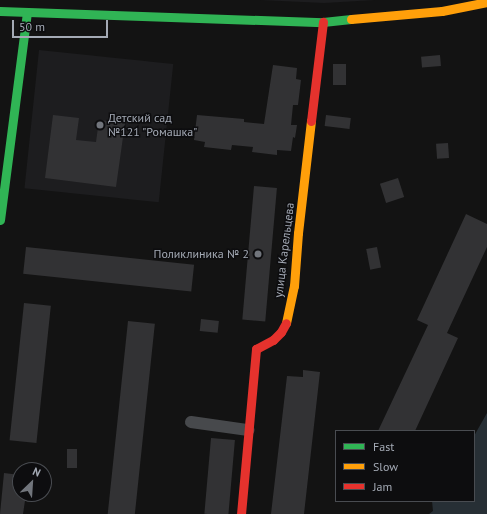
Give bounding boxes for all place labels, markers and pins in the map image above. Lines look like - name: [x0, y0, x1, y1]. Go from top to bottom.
- place label: Детский сад №121 "Ромашка": [108, 111, 198, 139]
- marker: Детский сад №121 "Ромашка": [95, 120, 105, 130]
- place label: Поликлиника № 2: [154, 247, 249, 261]
- marker: Поликлиника № 2: [252, 248, 264, 260]

